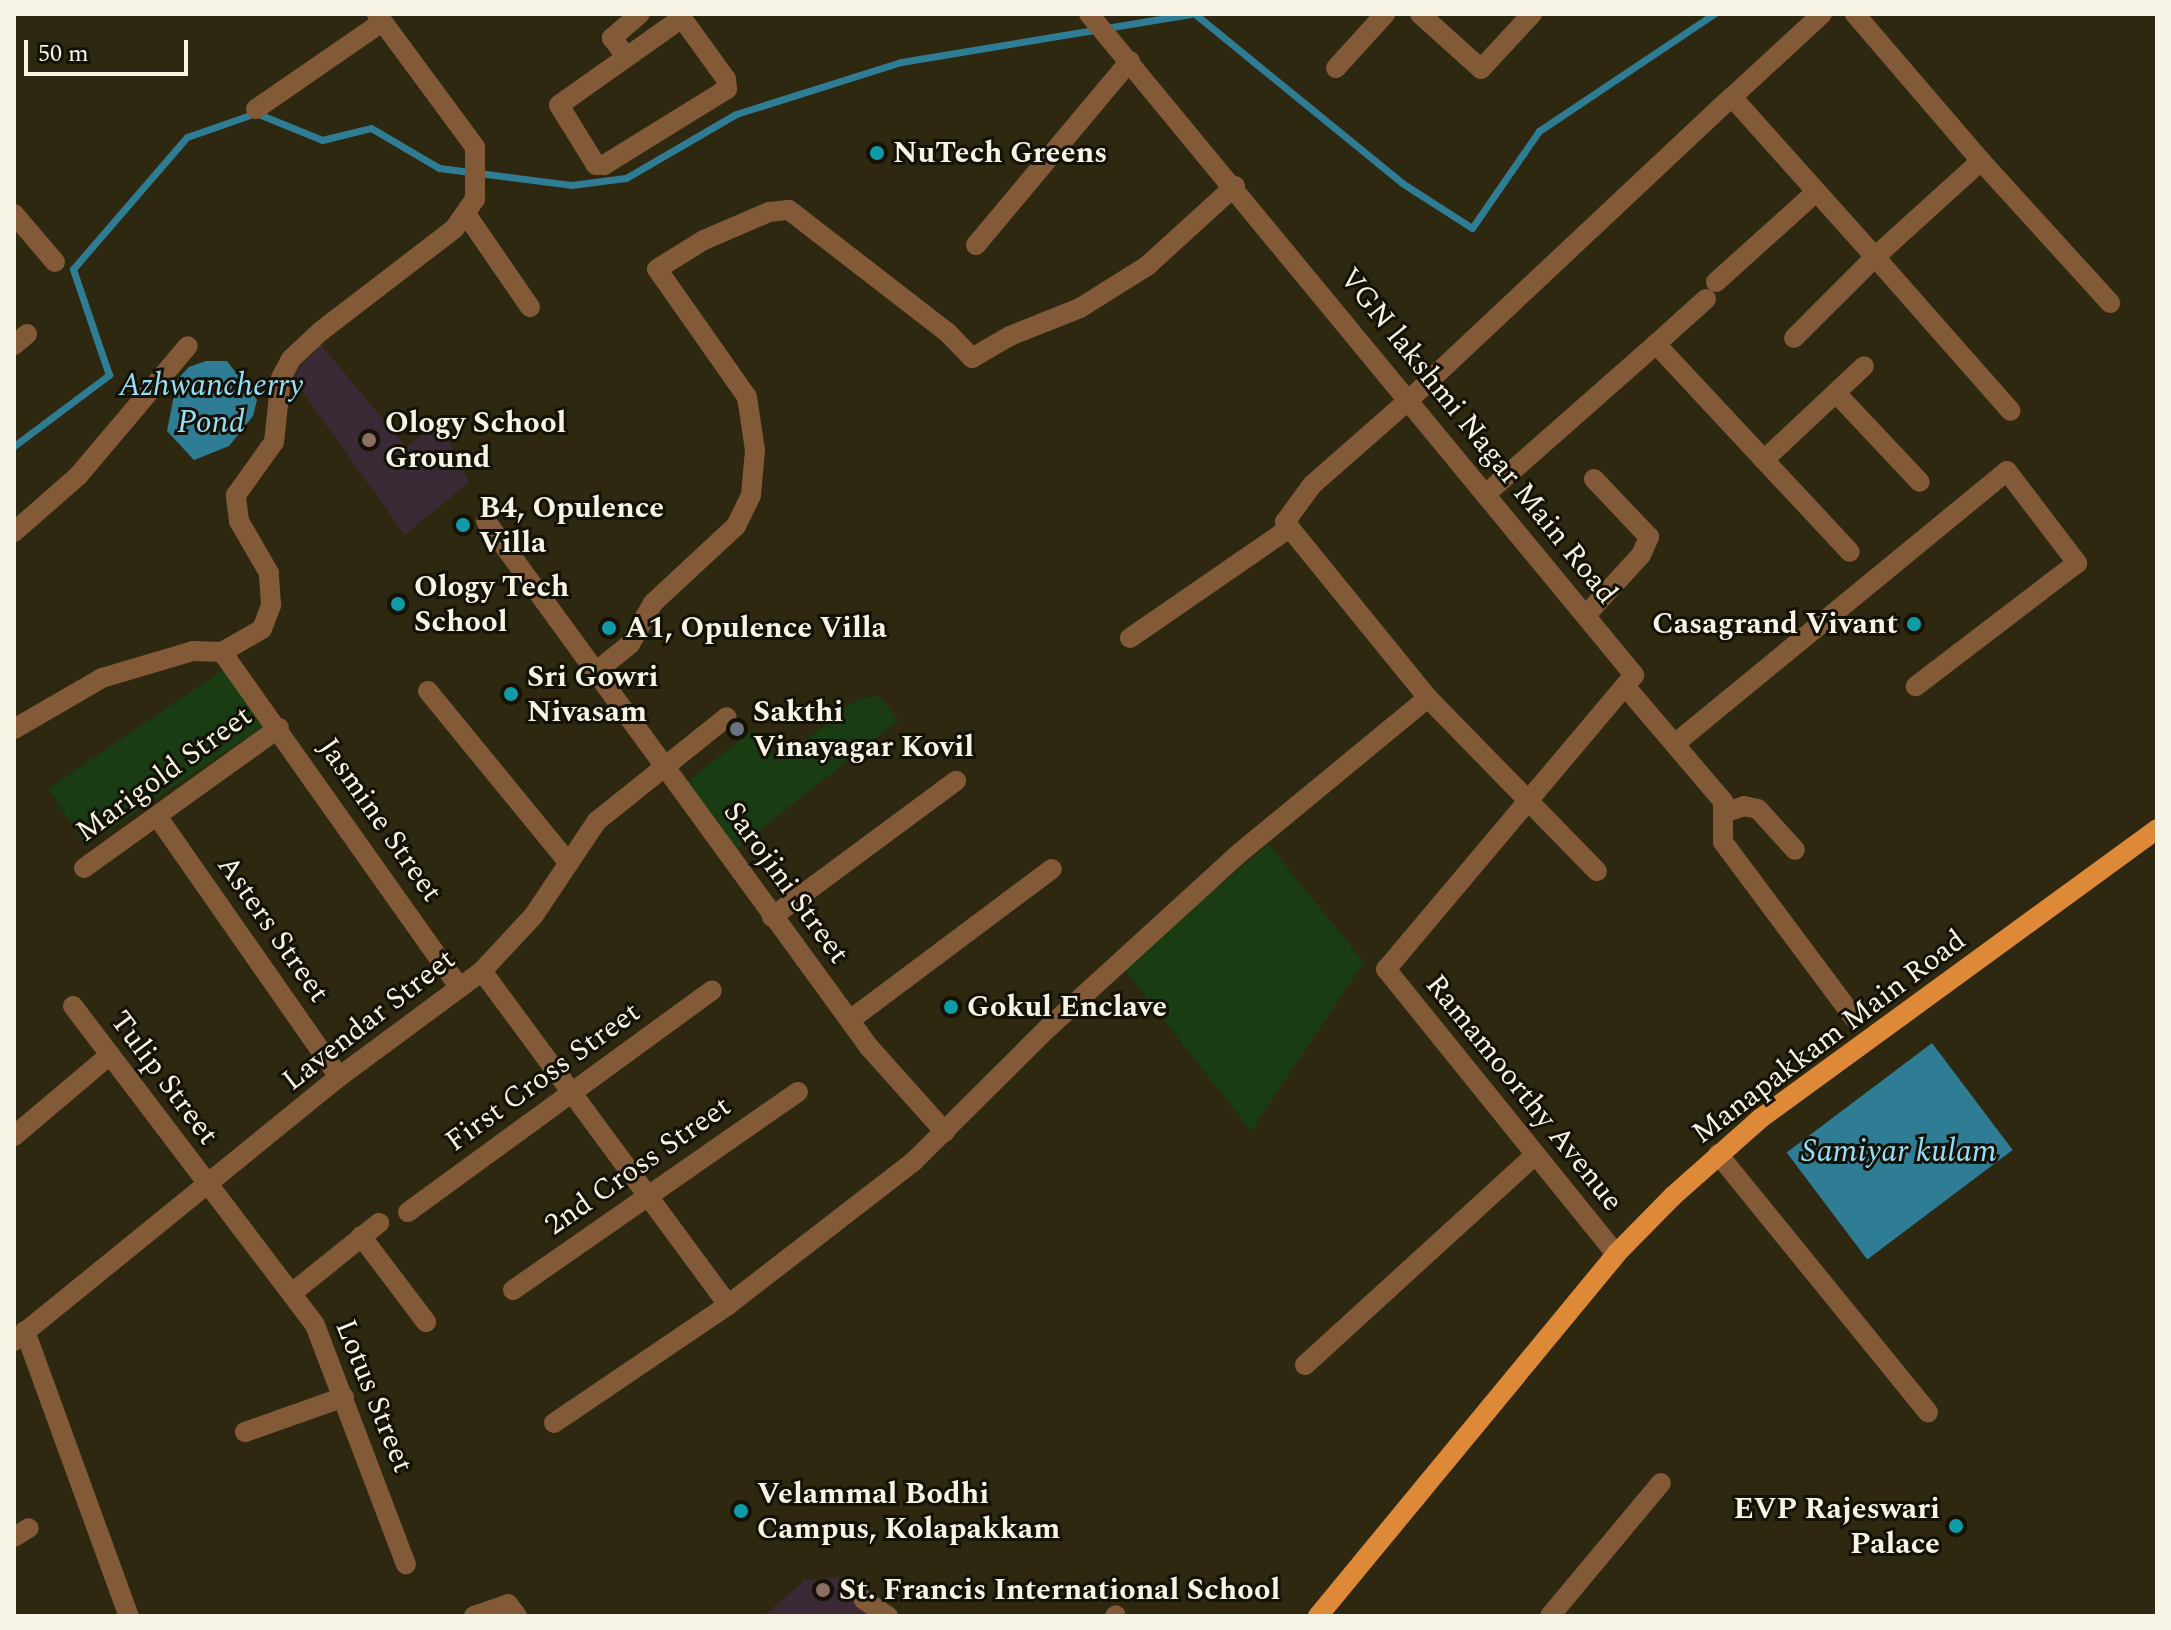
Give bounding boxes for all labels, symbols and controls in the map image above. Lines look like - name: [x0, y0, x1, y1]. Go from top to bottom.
- scale bar: [28, 24, 192, 74]
- text: 50 m: [38, 36, 89, 72]
- place label: NuTech Greens: [893, 135, 1107, 171]
- marker: NuTech Greens: [868, 144, 886, 162]
- street label: VGN lakshmi Nagar Main Road: [1331, 261, 1625, 611]
- water label: Azhwancherry Pond: [119, 368, 303, 443]
- place label: Ology School Ground: [385, 405, 566, 476]
- marker: Ology School Ground: [360, 431, 378, 449]
- place label: B4, Opulence Villa: [479, 490, 664, 560]
- marker: B4, Opulence Villa: [454, 516, 472, 534]
- place label: Ology Tech School: [414, 569, 569, 640]
- marker: Ology Tech School: [389, 595, 407, 613]
- place label: Casagrand Vivant: [1652, 606, 1898, 642]
- place label: A1, Opulence Villa: [625, 610, 887, 646]
- marker: Casagrand Vivant: [1905, 615, 1923, 633]
- marker: A1, Opulence Villa: [600, 619, 618, 637]
- place label: Sri Gowri Nivasam: [527, 659, 658, 730]
- marker: Sri Gowri Nivasam: [502, 685, 520, 703]
- place label: Sakthi Vinayagar Kovil: [753, 694, 974, 764]
- street label: Marigold Street: [69, 698, 259, 850]
- marker: Sakthi Vinayagar Kovil: [728, 720, 746, 738]
- street label: Jasmine Street: [310, 731, 450, 909]
- street label: Sarojini Street: [715, 795, 857, 971]
- street label: Asters Street: [209, 849, 337, 1009]
- street label: Manapakkam Main Road: [1685, 922, 1973, 1152]
- street label: Lavendar Street: [275, 941, 463, 1099]
- street label: Ramamoorthy Avenue: [1417, 967, 1631, 1219]
- place label: Gokul Enclave: [967, 989, 1167, 1025]
- street label: First Cross Street: [439, 994, 647, 1160]
- marker: Gokul Enclave: [942, 998, 960, 1016]
- street label: Tulip Street: [102, 1004, 226, 1152]
- street label: 2nd Cross Street: [538, 1089, 738, 1243]
- water label: Samiyar kulam: [1801, 1133, 1997, 1171]
- street label: Lotus Street: [327, 1314, 421, 1478]
- place label: Velammal Bodhi Campus, Kolapakkam: [757, 1476, 1060, 1546]
- place label: EVP Rajeswari Palace: [1733, 1491, 1940, 1562]
- marker: Velammal Bodhi Campus, Kolapakkam: [732, 1502, 750, 1520]
- marker: EVP Rajeswari Palace: [1947, 1517, 1965, 1535]
- place label: St. Francis International School: [839, 1572, 1280, 1608]
- marker: St. Francis International School: [814, 1581, 832, 1599]

